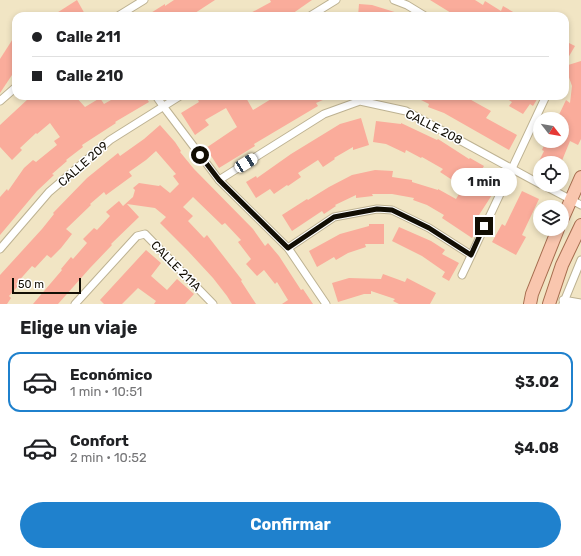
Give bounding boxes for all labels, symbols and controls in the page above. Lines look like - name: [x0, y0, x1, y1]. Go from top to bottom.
- text: Calle 211: [56, 28, 121, 46]
- text: Calle 210: [56, 67, 123, 85]
- street label: CALLE 208: [403, 107, 465, 147]
- north arrow: [533, 112, 569, 148]
- map controls: [533, 112, 569, 236]
- street label: CALLE 209: [55, 139, 111, 189]
- route start: [191, 146, 209, 164]
- car: [233, 152, 259, 174]
- button: locate: [533, 156, 569, 192]
- callout: 1 min: [451, 168, 517, 196]
- text: 1 min: [467, 174, 501, 189]
- button: layers: [533, 200, 569, 236]
- route end: [475, 217, 493, 235]
- street label: CALLE 211A: [148, 238, 204, 294]
- scale bar: [12, 276, 81, 295]
- text: 50 m: [18, 278, 44, 291]
- text: Elige un viaje: [20, 317, 137, 339]
- icon: car: [22, 364, 58, 400]
- text: Económico: [70, 366, 152, 384]
- text: $3.02: [515, 373, 559, 391]
- text: 1 min · 10:51: [70, 384, 142, 399]
- icon: car: [22, 430, 58, 466]
- text: Confort: [70, 432, 129, 450]
- text: $4.08: [514, 439, 559, 457]
- text: 2 min · 10:52: [70, 450, 147, 465]
- button: Confirmar: [20, 502, 561, 548]

